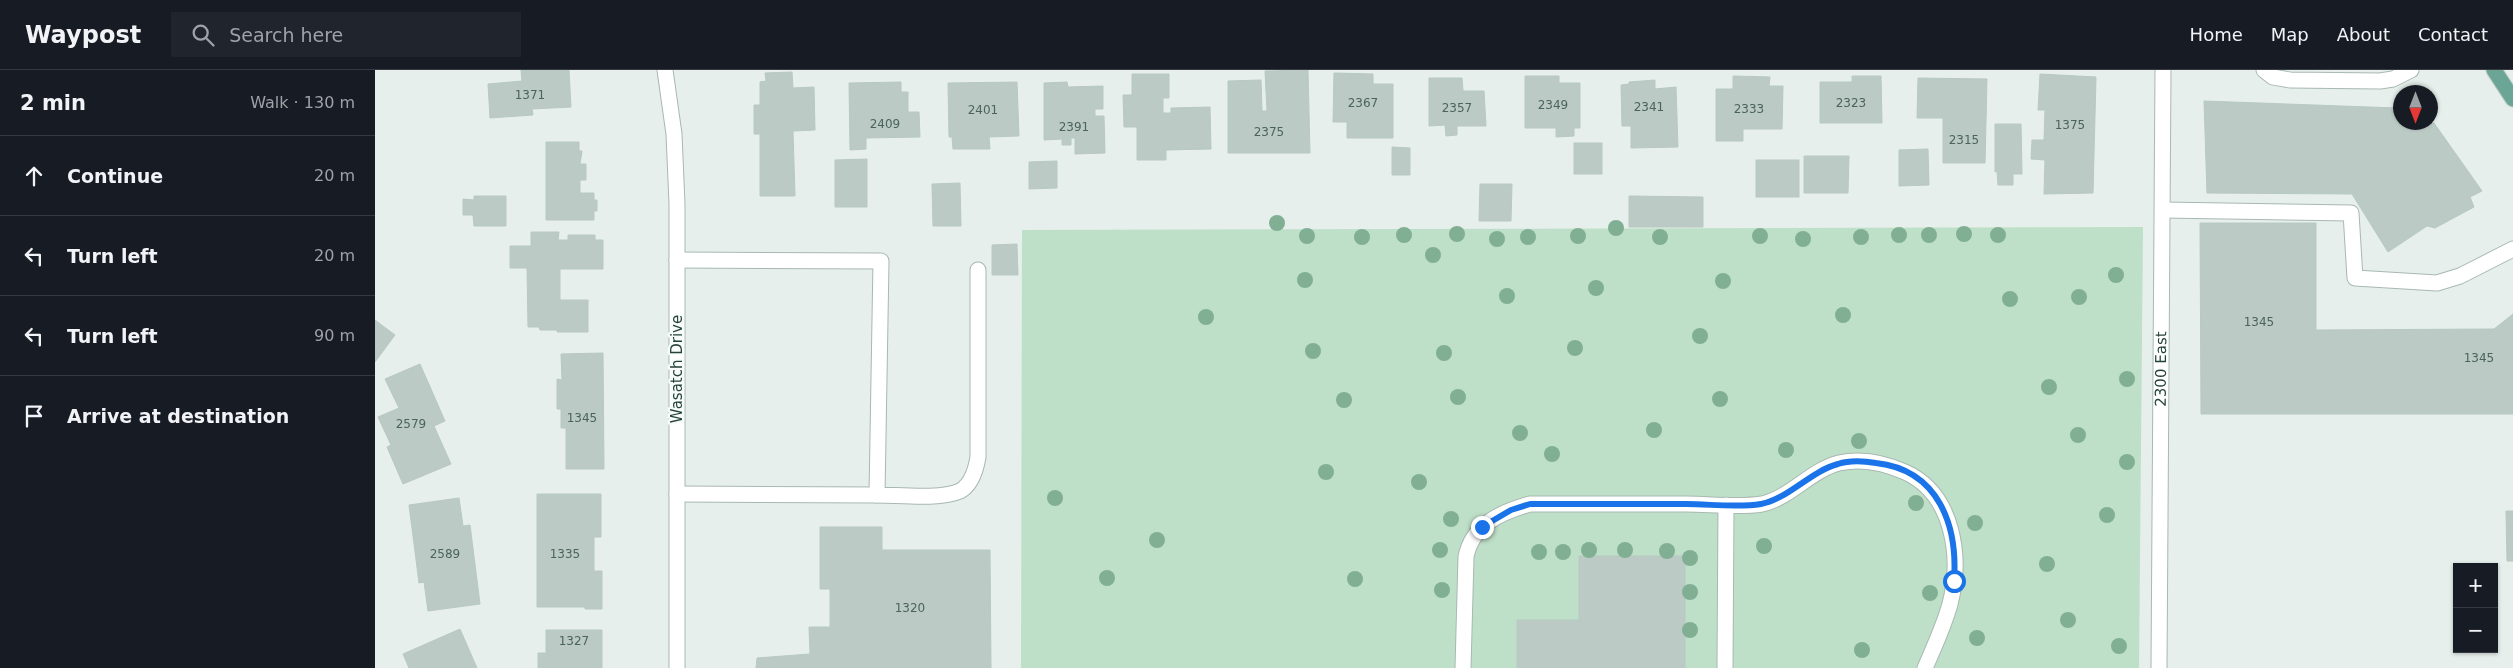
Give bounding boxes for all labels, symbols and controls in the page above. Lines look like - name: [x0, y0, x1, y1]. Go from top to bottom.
- search box: [171, 12, 521, 57]
- text: Waypost: [25, 21, 141, 49]
- icon: search: [189, 21, 217, 49]
- text: Search here: [229, 24, 343, 46]
- text: Home: [2190, 24, 2243, 45]
- text: Map: [2271, 24, 2309, 45]
- text: About: [2337, 24, 2390, 45]
- text: Contact: [2418, 24, 2488, 45]
- north arrow: [2393, 85, 2438, 130]
- house number: 1371: [515, 88, 545, 102]
- text: 2 min: [20, 91, 86, 115]
- text: Walk · 130 m: [250, 93, 355, 112]
- house number: 2367: [1348, 96, 1378, 110]
- house number: 2323: [1836, 96, 1866, 110]
- house number: 2349: [1538, 98, 1568, 112]
- house number: 2341: [1634, 100, 1664, 114]
- house number: 2357: [1442, 101, 1472, 115]
- house number: 2333: [1734, 102, 1764, 116]
- house number: 2401: [968, 103, 998, 117]
- house number: 2409: [870, 117, 900, 131]
- house number: 1375: [2055, 118, 2085, 132]
- house number: 2391: [1059, 120, 1089, 134]
- house number: 2375: [1254, 125, 1284, 139]
- house number: 2315: [1949, 133, 1979, 147]
- icon: ahead: [20, 162, 48, 190]
- text: Continue: [67, 165, 163, 187]
- text: 20 m: [314, 166, 355, 185]
- icon: left: [20, 242, 48, 270]
- text: Turn left: [67, 245, 158, 267]
- text: 20 m: [314, 246, 355, 265]
- street label: Wasatch Drive: [668, 315, 686, 423]
- house number: 1345: [2244, 315, 2274, 329]
- icon: left: [20, 322, 48, 350]
- text: Turn left: [67, 325, 158, 347]
- text: 90 m: [314, 326, 355, 345]
- street label: 2300 East: [2152, 331, 2170, 407]
- house number: 1345: [2464, 351, 2494, 365]
- icon: arrive: [20, 402, 48, 430]
- text: Arrive at destination: [67, 405, 289, 427]
- house number: 1345: [567, 411, 597, 425]
- house number: 2579: [396, 417, 426, 431]
- route end: [1471, 516, 1494, 539]
- house number: 2589: [430, 547, 460, 561]
- house number: 1335: [550, 547, 580, 561]
- map controls: [2453, 563, 2498, 653]
- button: +: [2453, 563, 2498, 608]
- route start: [1943, 570, 1966, 593]
- house number: 1320: [895, 601, 925, 615]
- button: −: [2453, 608, 2498, 653]
- house number: 1327: [559, 634, 589, 648]

